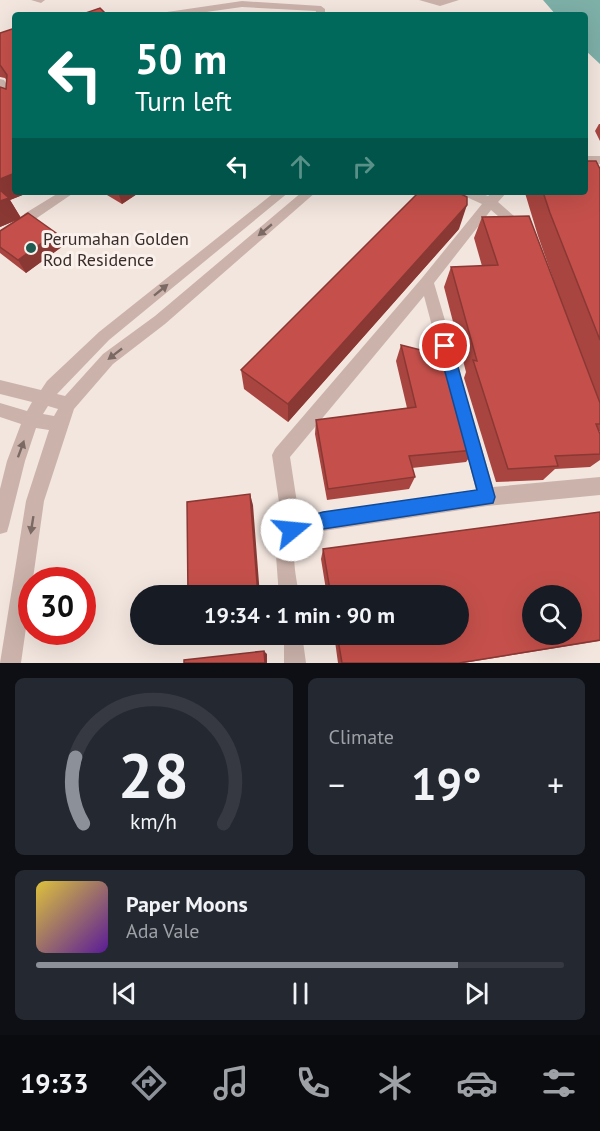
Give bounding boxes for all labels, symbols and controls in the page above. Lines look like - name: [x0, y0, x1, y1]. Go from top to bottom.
- text: 50 m: [135, 31, 227, 86]
- icon: left: [36, 36, 114, 114]
- text: Turn left: [135, 84, 232, 118]
- icon: left: [221, 150, 254, 183]
- icon: ahead: [284, 150, 317, 183]
- icon: right: [347, 150, 380, 183]
- one-way arrow: [257, 223, 273, 236]
- place label: Perumahan Golden Rod Residence: [43, 227, 189, 271]
- marker: Perumahan Golden Rod Residence: [24, 241, 38, 255]
- one-way arrow: [154, 285, 169, 297]
- pin: [419, 320, 470, 371]
- icon: arrive: [428, 329, 461, 362]
- one-way arrow: [107, 348, 123, 361]
- one-way arrow: [16, 439, 26, 457]
- position arrow: [260, 498, 324, 562]
- one-way arrow: [27, 515, 36, 534]
- speed limit sign: 30: [18, 567, 96, 645]
- map controls: [522, 585, 582, 645]
- button: search: [522, 585, 582, 645]
- text: 19:34 · 1 min · 90 m: [204, 601, 395, 629]
- text: Climate: [329, 724, 394, 750]
- text: 28: [118, 734, 189, 815]
- text: 19°: [411, 754, 482, 812]
- text: −: [329, 763, 345, 806]
- text: +: [547, 763, 564, 806]
- text: km/h: [130, 807, 177, 835]
- text: Paper Moons: [126, 890, 248, 918]
- text: Ada Vale: [126, 918, 199, 944]
- icon: previous: [108, 977, 141, 1010]
- icon: pause: [284, 977, 317, 1010]
- icon: next: [460, 977, 493, 1010]
- icon: directions: [128, 1062, 170, 1104]
- icon: music: [210, 1062, 252, 1104]
- icon: phone: [292, 1062, 334, 1104]
- icon: climate: [374, 1062, 416, 1104]
- icon: car: [456, 1062, 498, 1104]
- icon: filters: [538, 1062, 580, 1104]
- text: 19:33: [20, 1066, 88, 1100]

